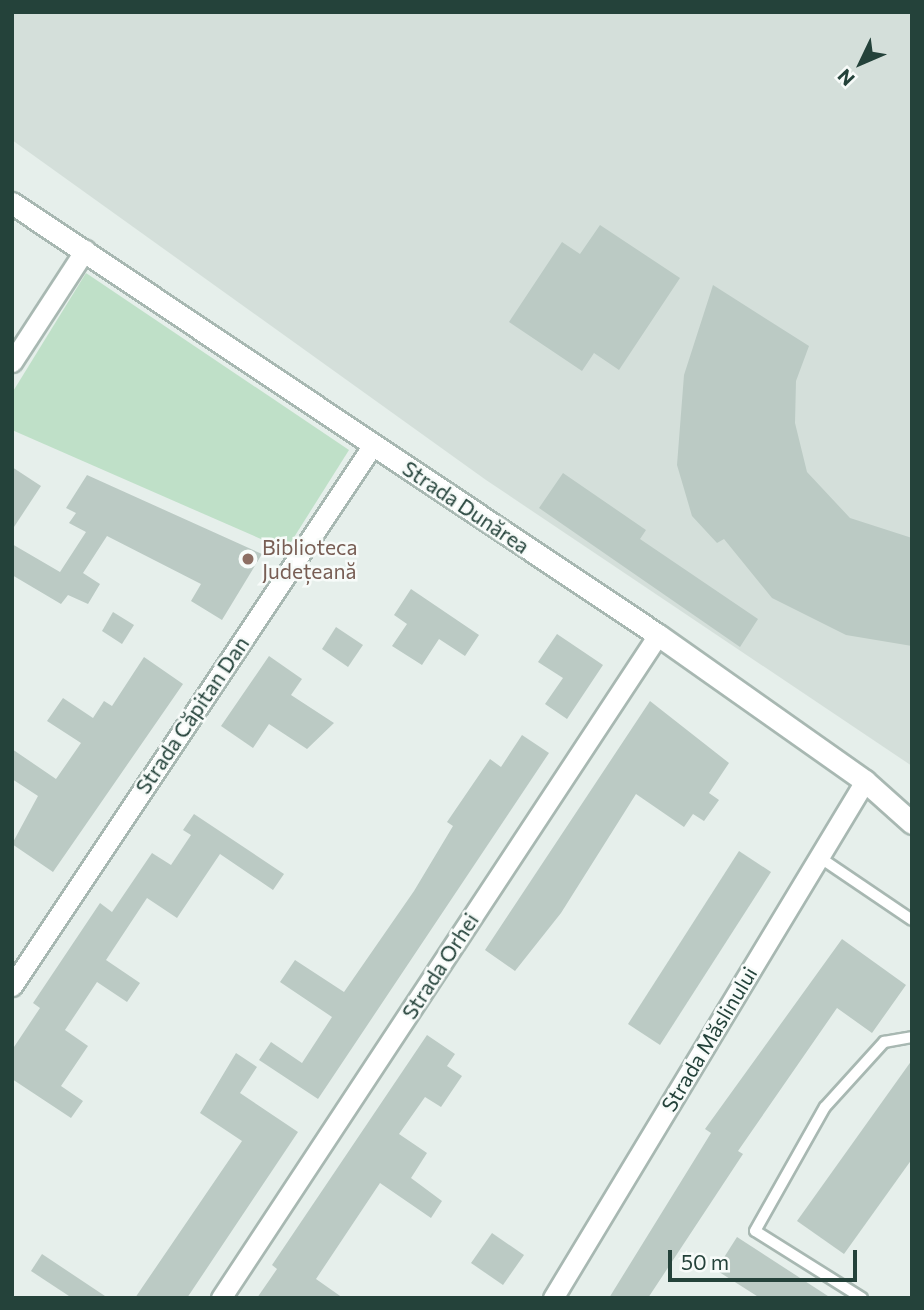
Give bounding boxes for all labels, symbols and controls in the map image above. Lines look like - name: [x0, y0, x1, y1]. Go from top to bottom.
- north arrow: [826, 28, 896, 98]
- text: N: [832, 65, 859, 91]
- street label: Strada Dunărea: [398, 455, 534, 559]
- place label: Biblioteca Județeană: [262, 534, 357, 584]
- marker: Biblioteca Județeană: [240, 551, 256, 567]
- street label: Strada Căpitan Dan: [130, 632, 254, 798]
- street label: Strada Orhei: [396, 908, 484, 1024]
- street label: Strada Măslinului: [656, 962, 762, 1116]
- scale bar: [672, 1236, 861, 1280]
- text: 50 m: [681, 1249, 729, 1274]

